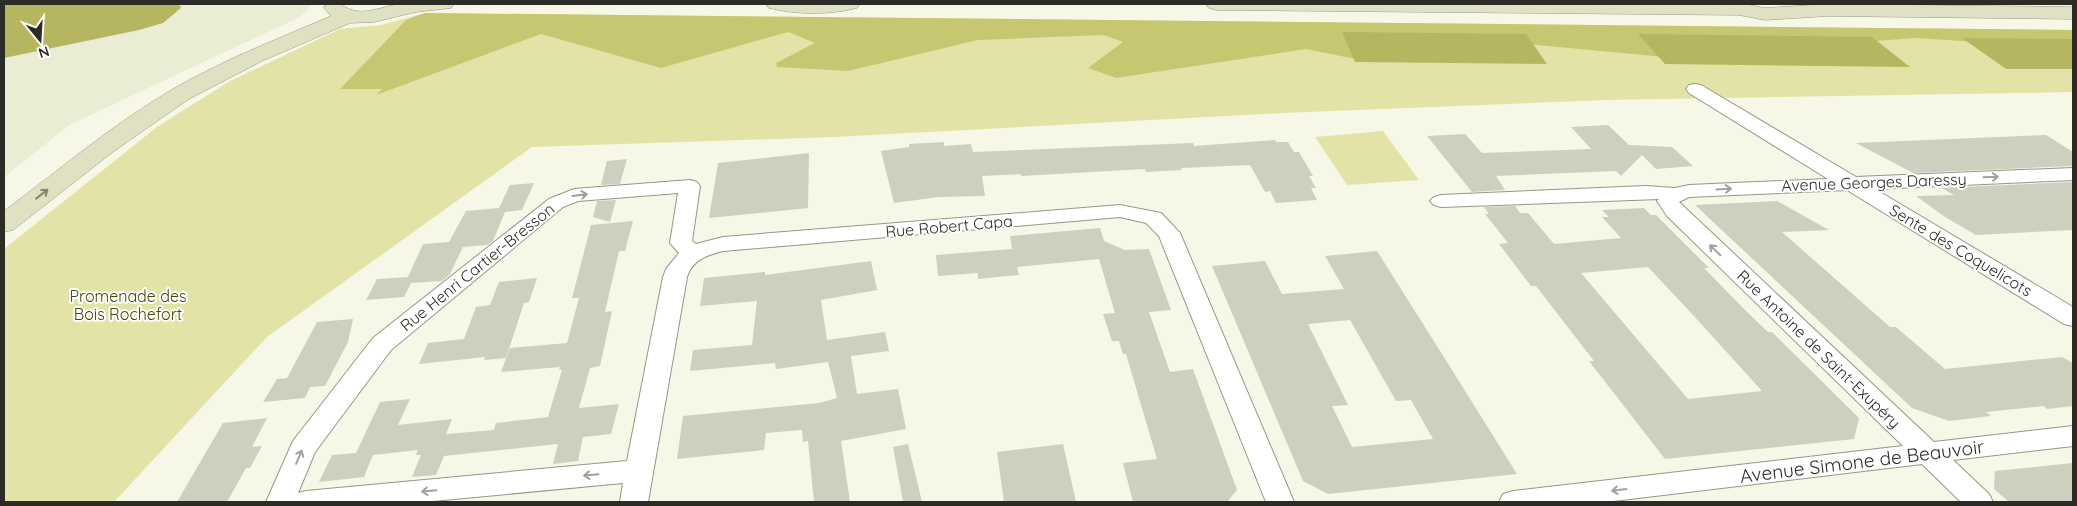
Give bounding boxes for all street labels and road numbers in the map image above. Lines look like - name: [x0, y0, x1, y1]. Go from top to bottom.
- street label: Avenue Georges Daressy: [1781, 169, 1967, 195]
- street label: Rue Henri Cartier-Bresson: [396, 199, 558, 335]
- street label: Sente des Coquelicots: [1886, 199, 2036, 301]
- street label: Rue Robert Capa: [885, 210, 1013, 242]
- street label: Rue Antoine de Saint-Exupéry: [1733, 265, 1905, 433]
- street label: Avenue Simone de Beauvoir: [1738, 434, 1986, 488]

